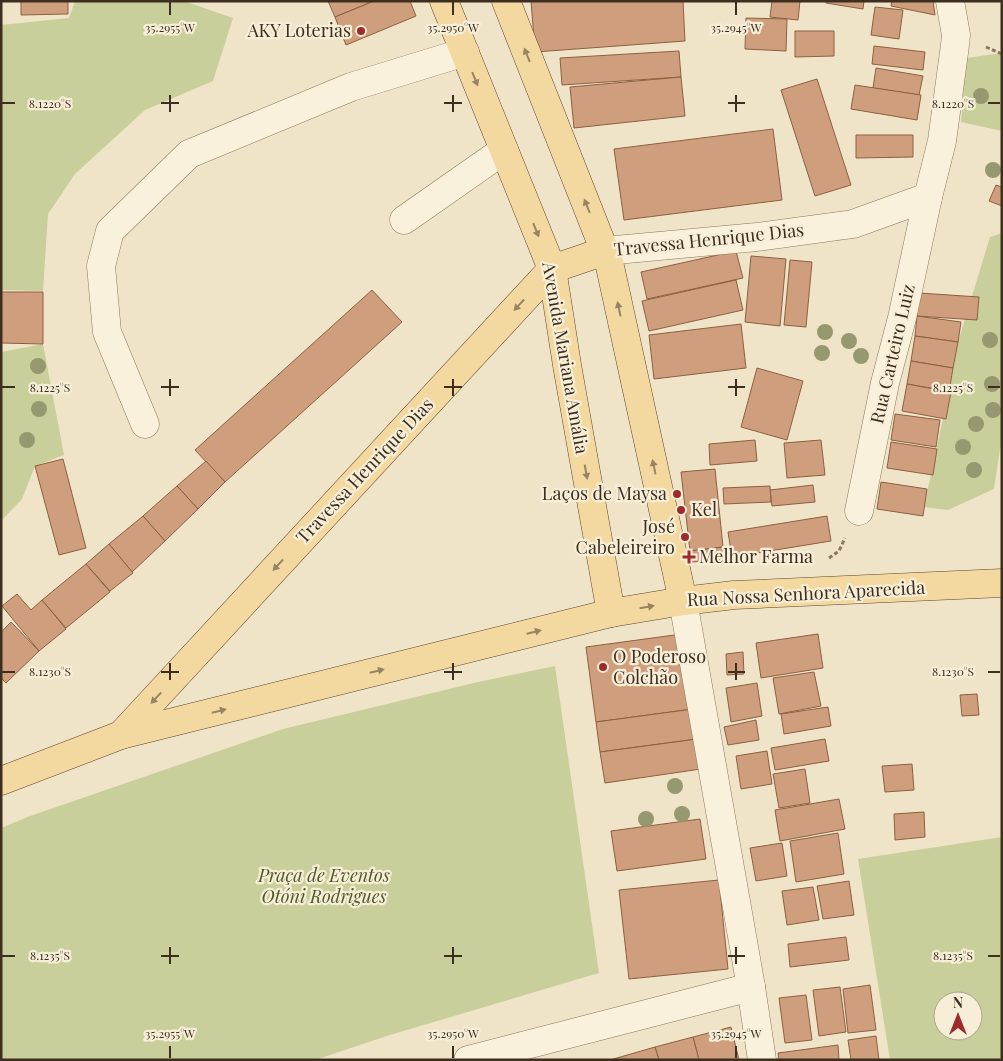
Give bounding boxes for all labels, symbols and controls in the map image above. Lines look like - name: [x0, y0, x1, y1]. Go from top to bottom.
- place label: AKY Loterias: [246, 18, 351, 42]
- text: 35.2955°W: [145, 19, 195, 35]
- text: 35.2950°W: [427, 19, 479, 35]
- text: 35.2945°W: [711, 19, 762, 35]
- marker: AKY Loterias: [355, 25, 367, 37]
- one-way arrow: [523, 47, 531, 62]
- one-way arrow: [472, 72, 480, 86]
- text: 8.1220°S: [29, 95, 71, 111]
- text: 8.1220°S: [932, 95, 974, 111]
- one-way arrow: [583, 199, 591, 213]
- street label: Travessa Henrique Dias: [613, 217, 805, 261]
- one-way arrow: [533, 222, 540, 237]
- street label: Avenida Mariana Amália: [537, 259, 595, 456]
- street label: Rua Carteiro Luiz: [864, 282, 920, 426]
- one-way arrow: [513, 298, 525, 310]
- one-way arrow: [615, 301, 623, 316]
- text: 8.1225°S: [30, 379, 70, 395]
- text: 8.1225°S: [933, 379, 973, 395]
- street label: Travessa Henrique Dias: [290, 392, 438, 548]
- one-way arrow: [650, 460, 658, 475]
- one-way arrow: [582, 464, 590, 480]
- place label: Laços de Maysa: [542, 481, 667, 505]
- marker: Laços de Maysa: [671, 488, 683, 500]
- place label: Kel: [691, 497, 717, 521]
- marker: Kel: [675, 504, 687, 516]
- place label: José Cabeleireiro: [576, 514, 675, 559]
- marker: José Cabeleireiro: [679, 531, 691, 543]
- place label: Melhor Farma: [699, 544, 813, 568]
- marker: Melhor Farma: [683, 551, 695, 563]
- one-way arrow: [272, 559, 284, 571]
- street label: Rua Nossa Senhora Aparecida: [686, 575, 926, 611]
- one-way arrow: [639, 602, 655, 610]
- one-way arrow: [527, 628, 542, 636]
- place label: O Poderoso Colchão: [613, 644, 706, 689]
- marker: O Poderoso Colchão: [597, 661, 609, 673]
- text: 8.1230°S: [29, 663, 71, 679]
- text: 8.1230°S: [932, 663, 974, 679]
- one-way arrow: [369, 667, 384, 675]
- one-way arrow: [150, 691, 162, 703]
- one-way arrow: [212, 707, 227, 715]
- park label: Praça de Eventos Otóni Rodrigues: [257, 863, 390, 908]
- text: 8.1235°S: [30, 947, 70, 963]
- text: 8.1235°S: [933, 947, 973, 963]
- north arrow: [933, 991, 983, 1041]
- text: N: [953, 993, 963, 1012]
- text: 35.2955°W: [145, 1025, 195, 1041]
- text: 35.2950°W: [427, 1025, 479, 1041]
- text: 35.2945°W: [711, 1025, 762, 1041]

